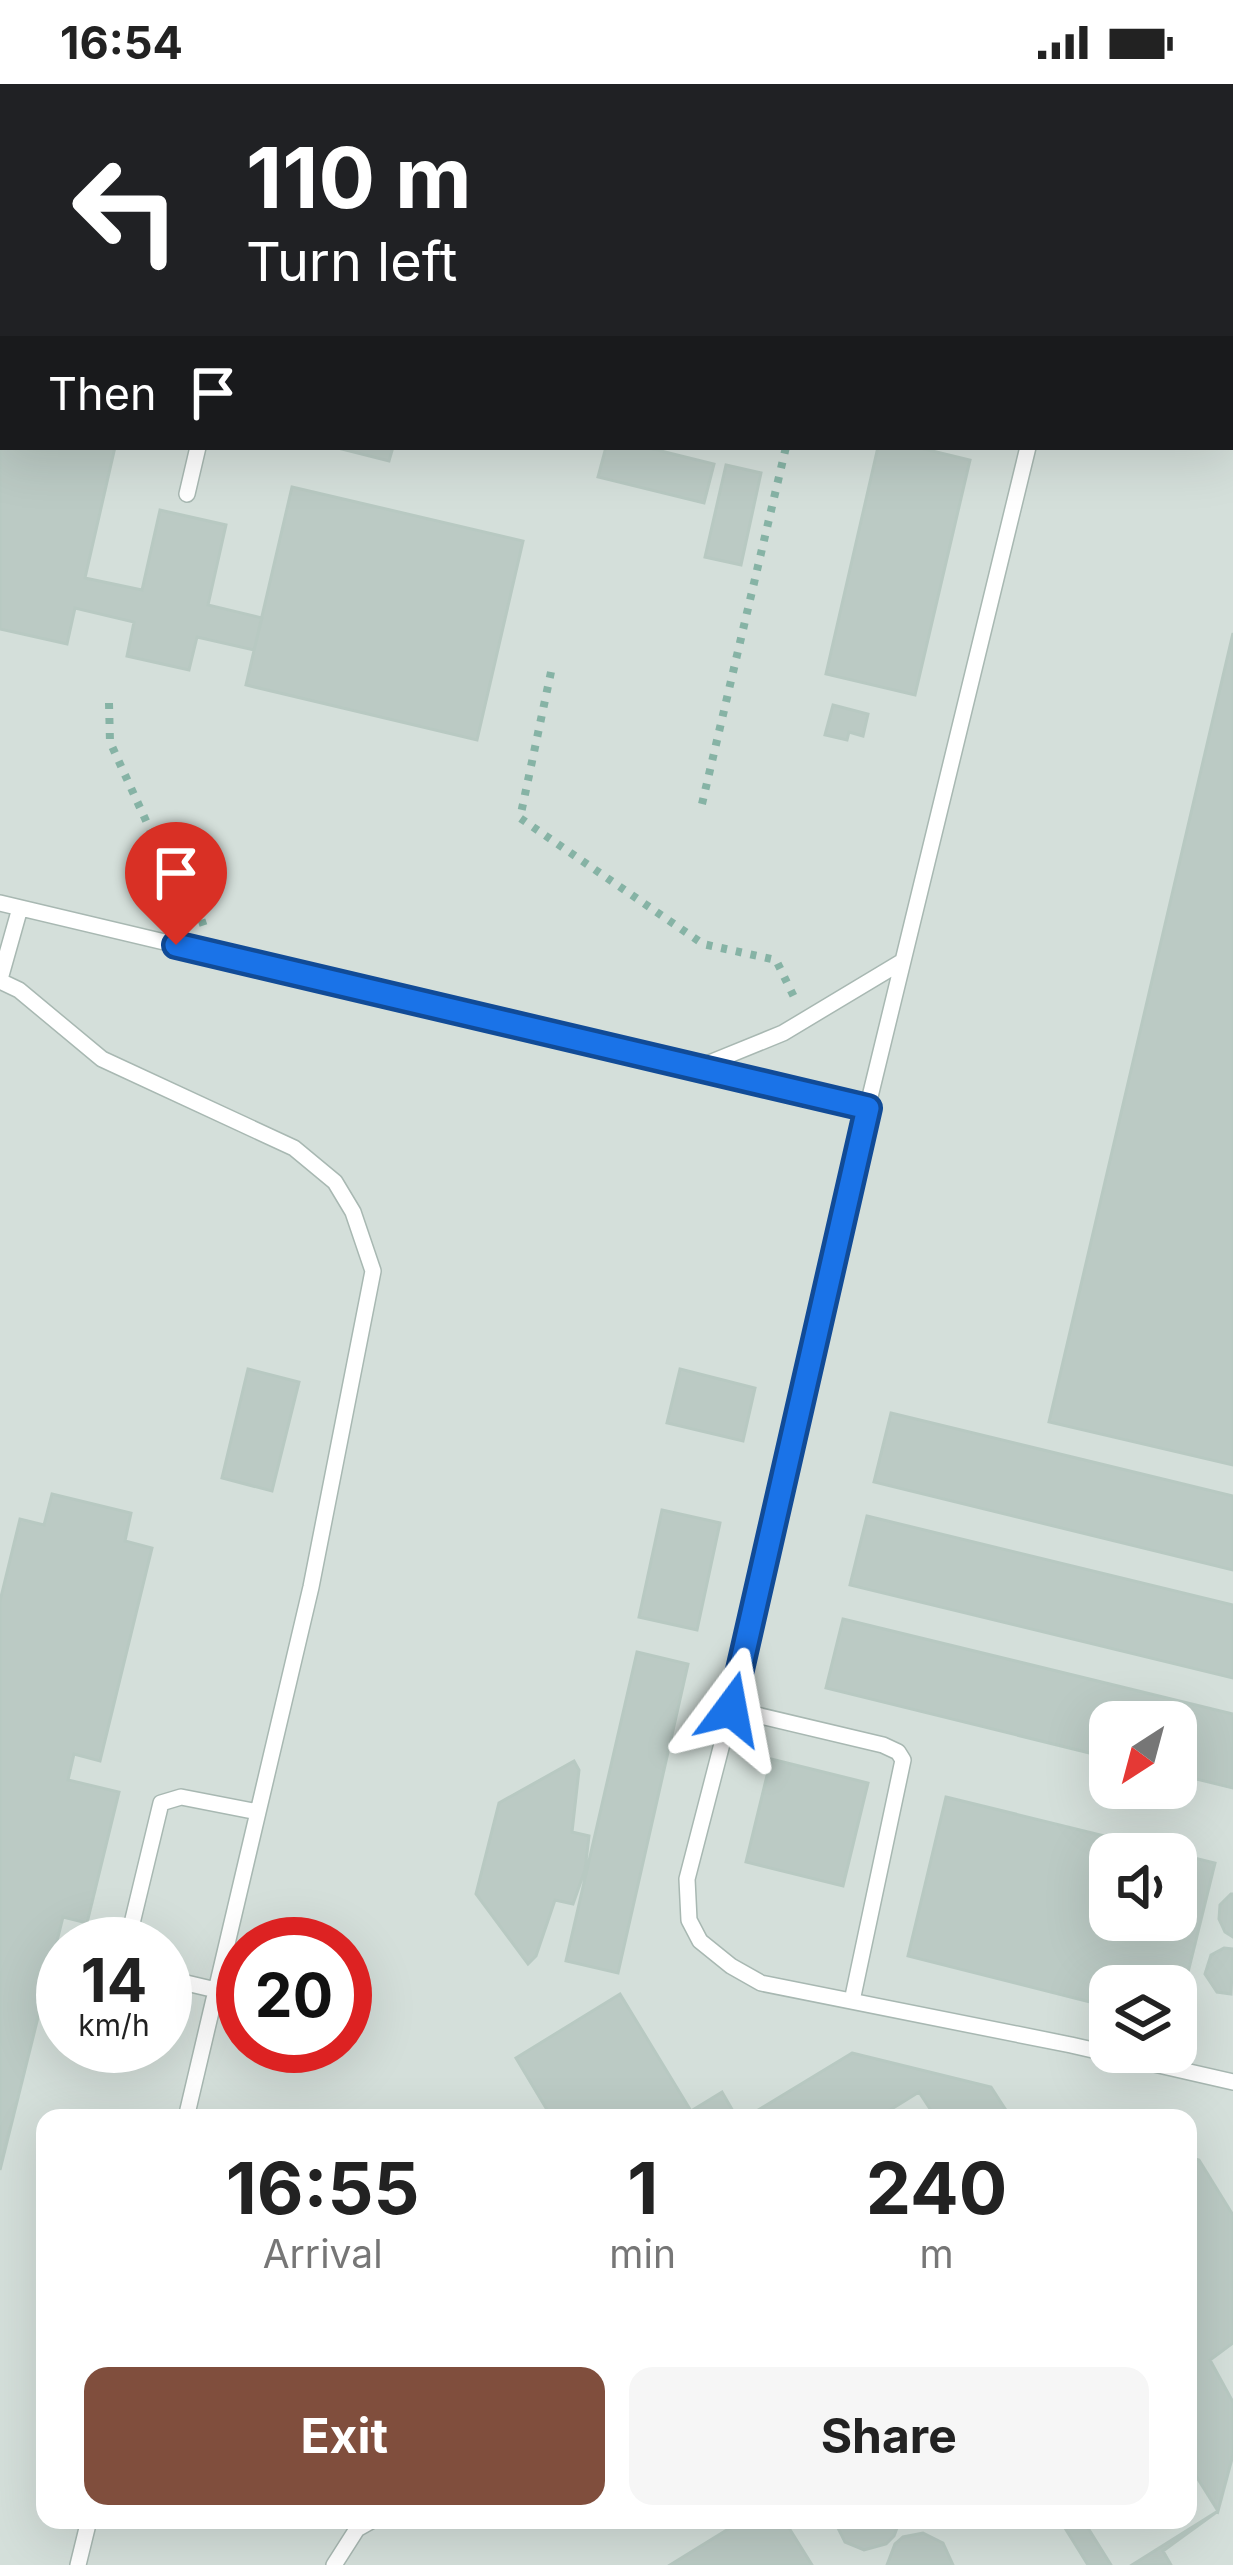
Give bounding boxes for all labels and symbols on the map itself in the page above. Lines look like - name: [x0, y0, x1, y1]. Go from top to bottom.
- pin: [125, 822, 227, 945]
- position arrow: [668, 1646, 794, 1772]
- north arrow: [1089, 1701, 1197, 1809]
- speed limit sign: 20: [216, 1917, 372, 2073]

